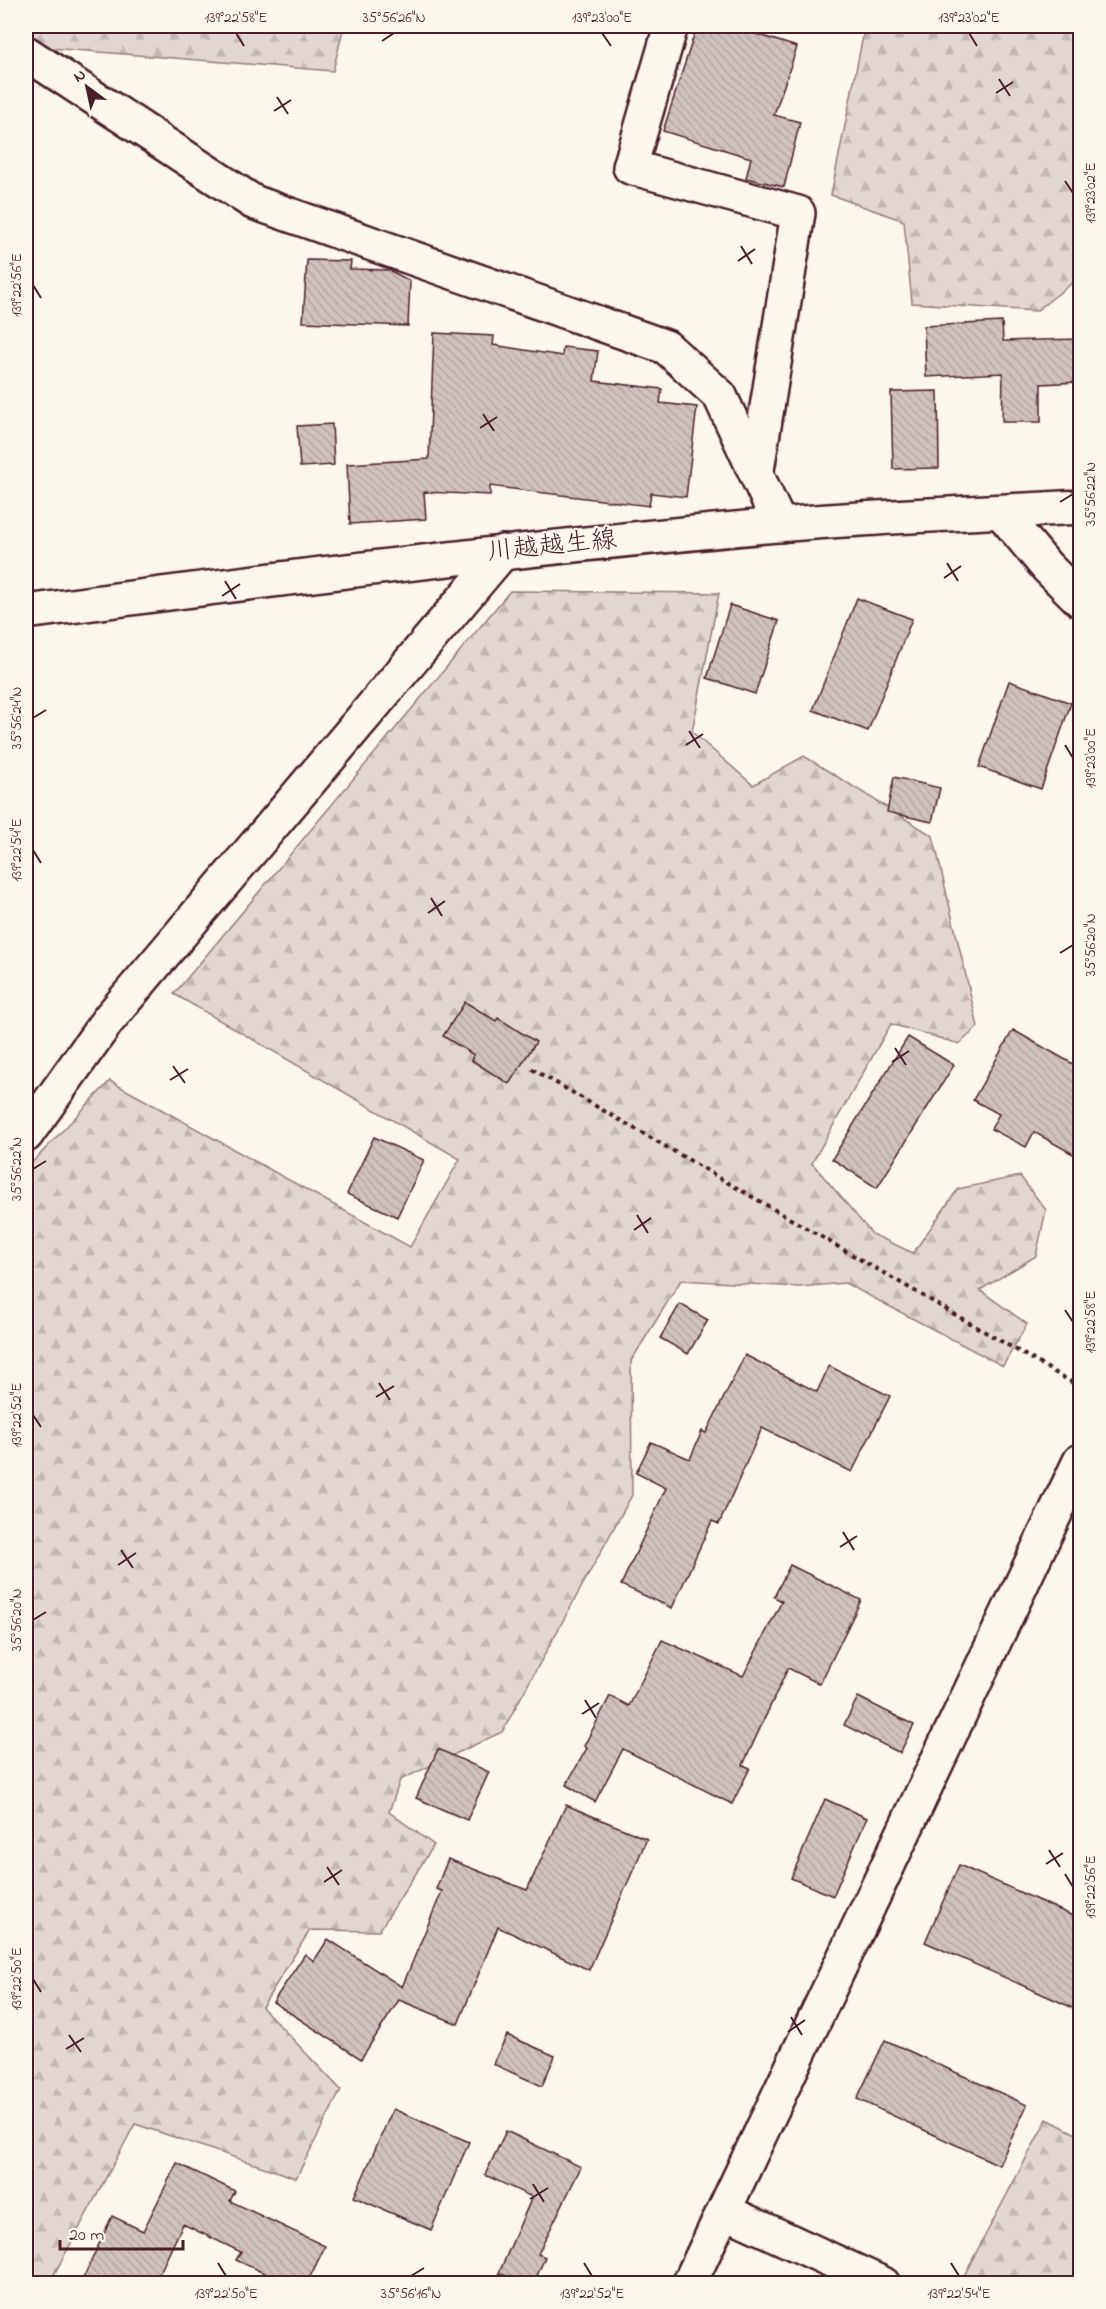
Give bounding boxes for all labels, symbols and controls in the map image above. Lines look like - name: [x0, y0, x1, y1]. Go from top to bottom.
- text: 139°22'58"E: [205, 7, 267, 29]
- text: 35°56'26"N: [362, 7, 426, 29]
- text: 139°23'00"E: [572, 7, 632, 29]
- text: 139°23'02"E: [938, 7, 1000, 29]
- north arrow: [57, 57, 117, 117]
- text: N: [69, 63, 91, 89]
- text: 139°23'02"E: [1080, 162, 1102, 224]
- text: 139°22'56"E: [6, 253, 28, 317]
- text: 35°56'22"N: [1080, 462, 1102, 526]
- street label: 川越越生線: [485, 521, 619, 573]
- text: 35°56'24"N: [6, 687, 28, 749]
- text: 139°23'00"E: [1080, 728, 1102, 788]
- text: 139°22'54"E: [6, 818, 28, 882]
- text: 35°56'20"N: [1080, 913, 1102, 977]
- text: 35°56'22"N: [6, 1137, 28, 1201]
- text: 139°22'58"E: [1080, 1291, 1102, 1353]
- text: 139°22'52"E: [6, 1383, 28, 1447]
- text: 35°56'20"N: [6, 1588, 28, 1652]
- text: 139°22'56"E: [1080, 1855, 1102, 1919]
- text: 139°22'50"E: [6, 1947, 28, 2011]
- scale bar: [60, 2213, 183, 2251]
- text: 20 m: [69, 2223, 104, 2249]
- text: 139°22'50"E: [194, 2283, 258, 2305]
- text: 35°56'16"N: [381, 2283, 441, 2305]
- text: 139°22'52"E: [560, 2283, 624, 2305]
- text: 139°22'54"E: [927, 2283, 991, 2305]

